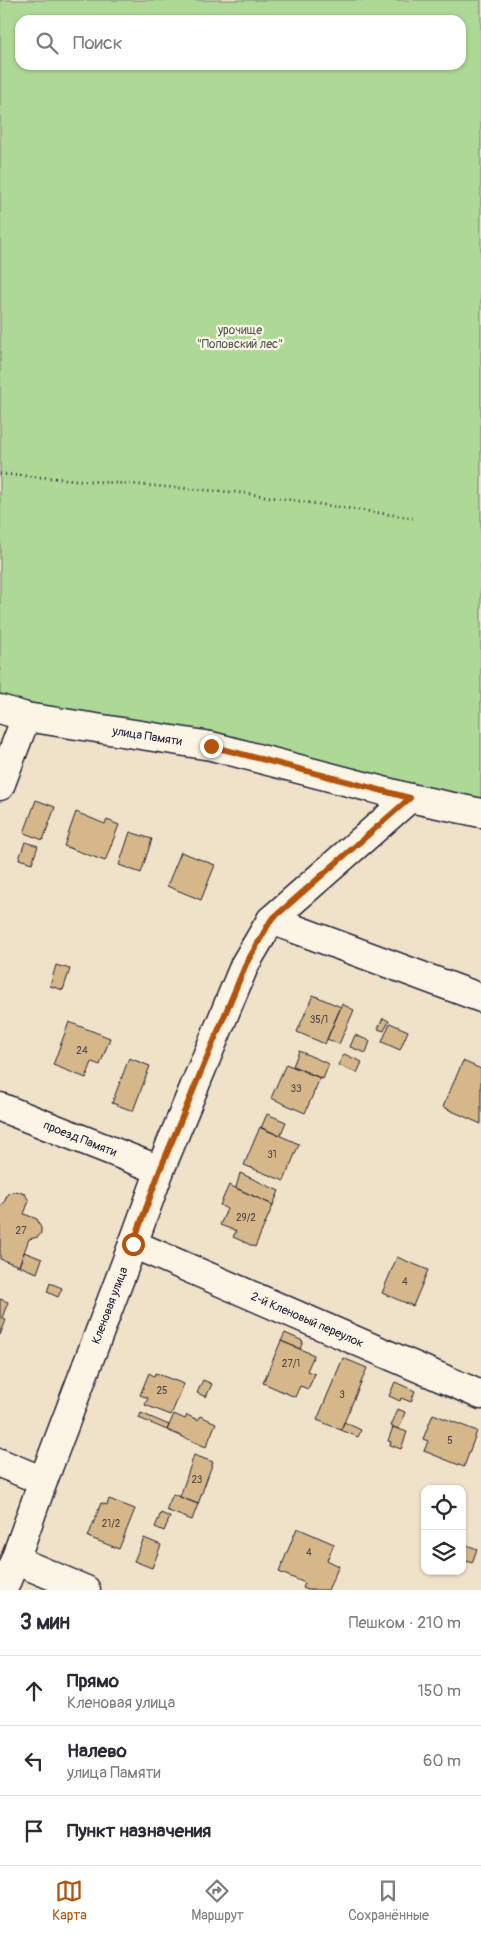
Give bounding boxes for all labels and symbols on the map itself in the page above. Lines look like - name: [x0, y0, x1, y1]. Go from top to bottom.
- park label: урочище "Поповский лес": [197, 323, 283, 352]
- street label: улица Памяти: [110, 724, 184, 749]
- route end: [200, 735, 223, 758]
- house number: 35/1: [310, 1014, 328, 1026]
- house number: 24: [76, 1045, 88, 1057]
- house number: 33: [290, 1083, 302, 1095]
- street label: проезд Памяти: [41, 1118, 119, 1160]
- house number: 31: [267, 1149, 277, 1161]
- house number: 29/2: [236, 1212, 256, 1224]
- house number: 27: [16, 1225, 27, 1237]
- route start: [122, 1233, 145, 1256]
- street label: Кленовая улица: [89, 1265, 132, 1346]
- house number: 4: [402, 1276, 408, 1288]
- street label: 2-й Кленовый переулок: [248, 1289, 366, 1351]
- house number: 27/1: [282, 1358, 300, 1370]
- house number: 25: [156, 1385, 168, 1397]
- house number: 3: [339, 1389, 345, 1401]
- house number: 5: [447, 1435, 453, 1447]
- house number: 23: [192, 1474, 203, 1486]
- house number: 21/2: [102, 1518, 121, 1530]
- house number: 4: [306, 1547, 312, 1559]

